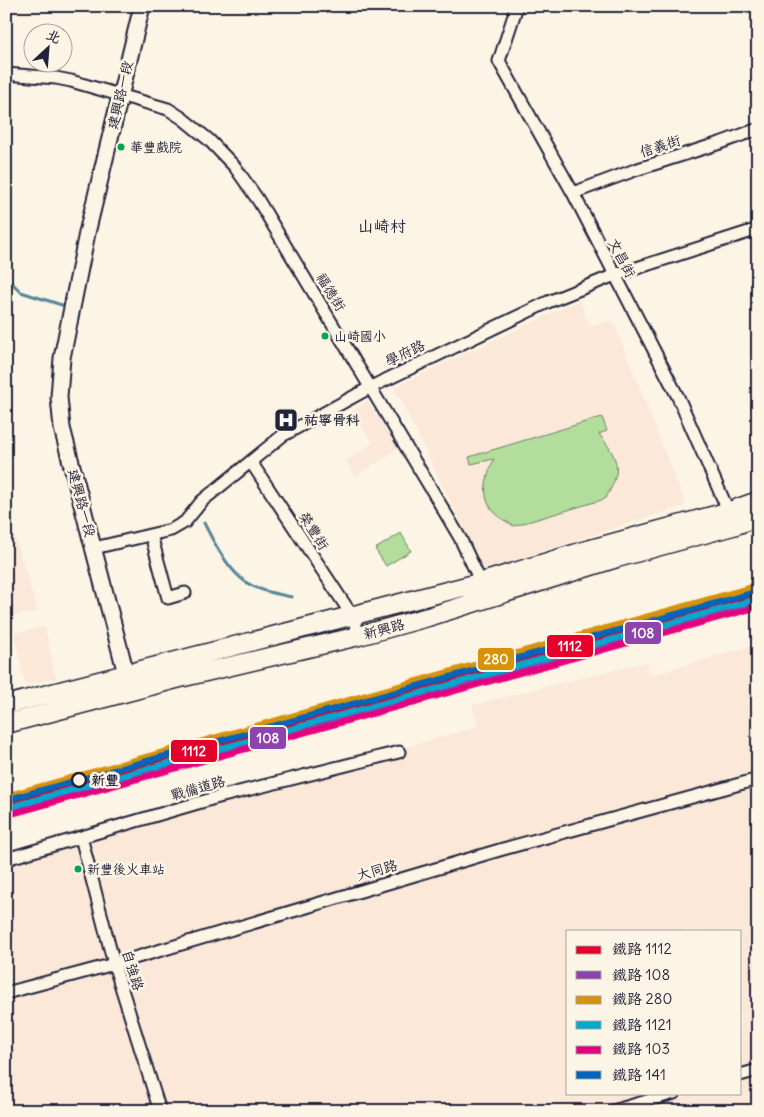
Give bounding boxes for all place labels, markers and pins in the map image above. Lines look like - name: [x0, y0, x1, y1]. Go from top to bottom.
- place label: 華豐戲院: [130, 139, 182, 156]
- marker: 華豐戲院: [116, 142, 126, 152]
- place label: 山崎國小: [334, 328, 386, 345]
- marker: 山崎國小: [320, 331, 330, 341]
- hospital icon: 祐寧骨科: [273, 407, 299, 433]
- place label: 祐寧骨科: [304, 411, 360, 429]
- place label: 新豐: [91, 771, 119, 789]
- marker: 新豐: [71, 772, 87, 788]
- place label: 新豐後火車站: [87, 861, 165, 878]
- marker: 新豐後火車站: [73, 864, 83, 874]

